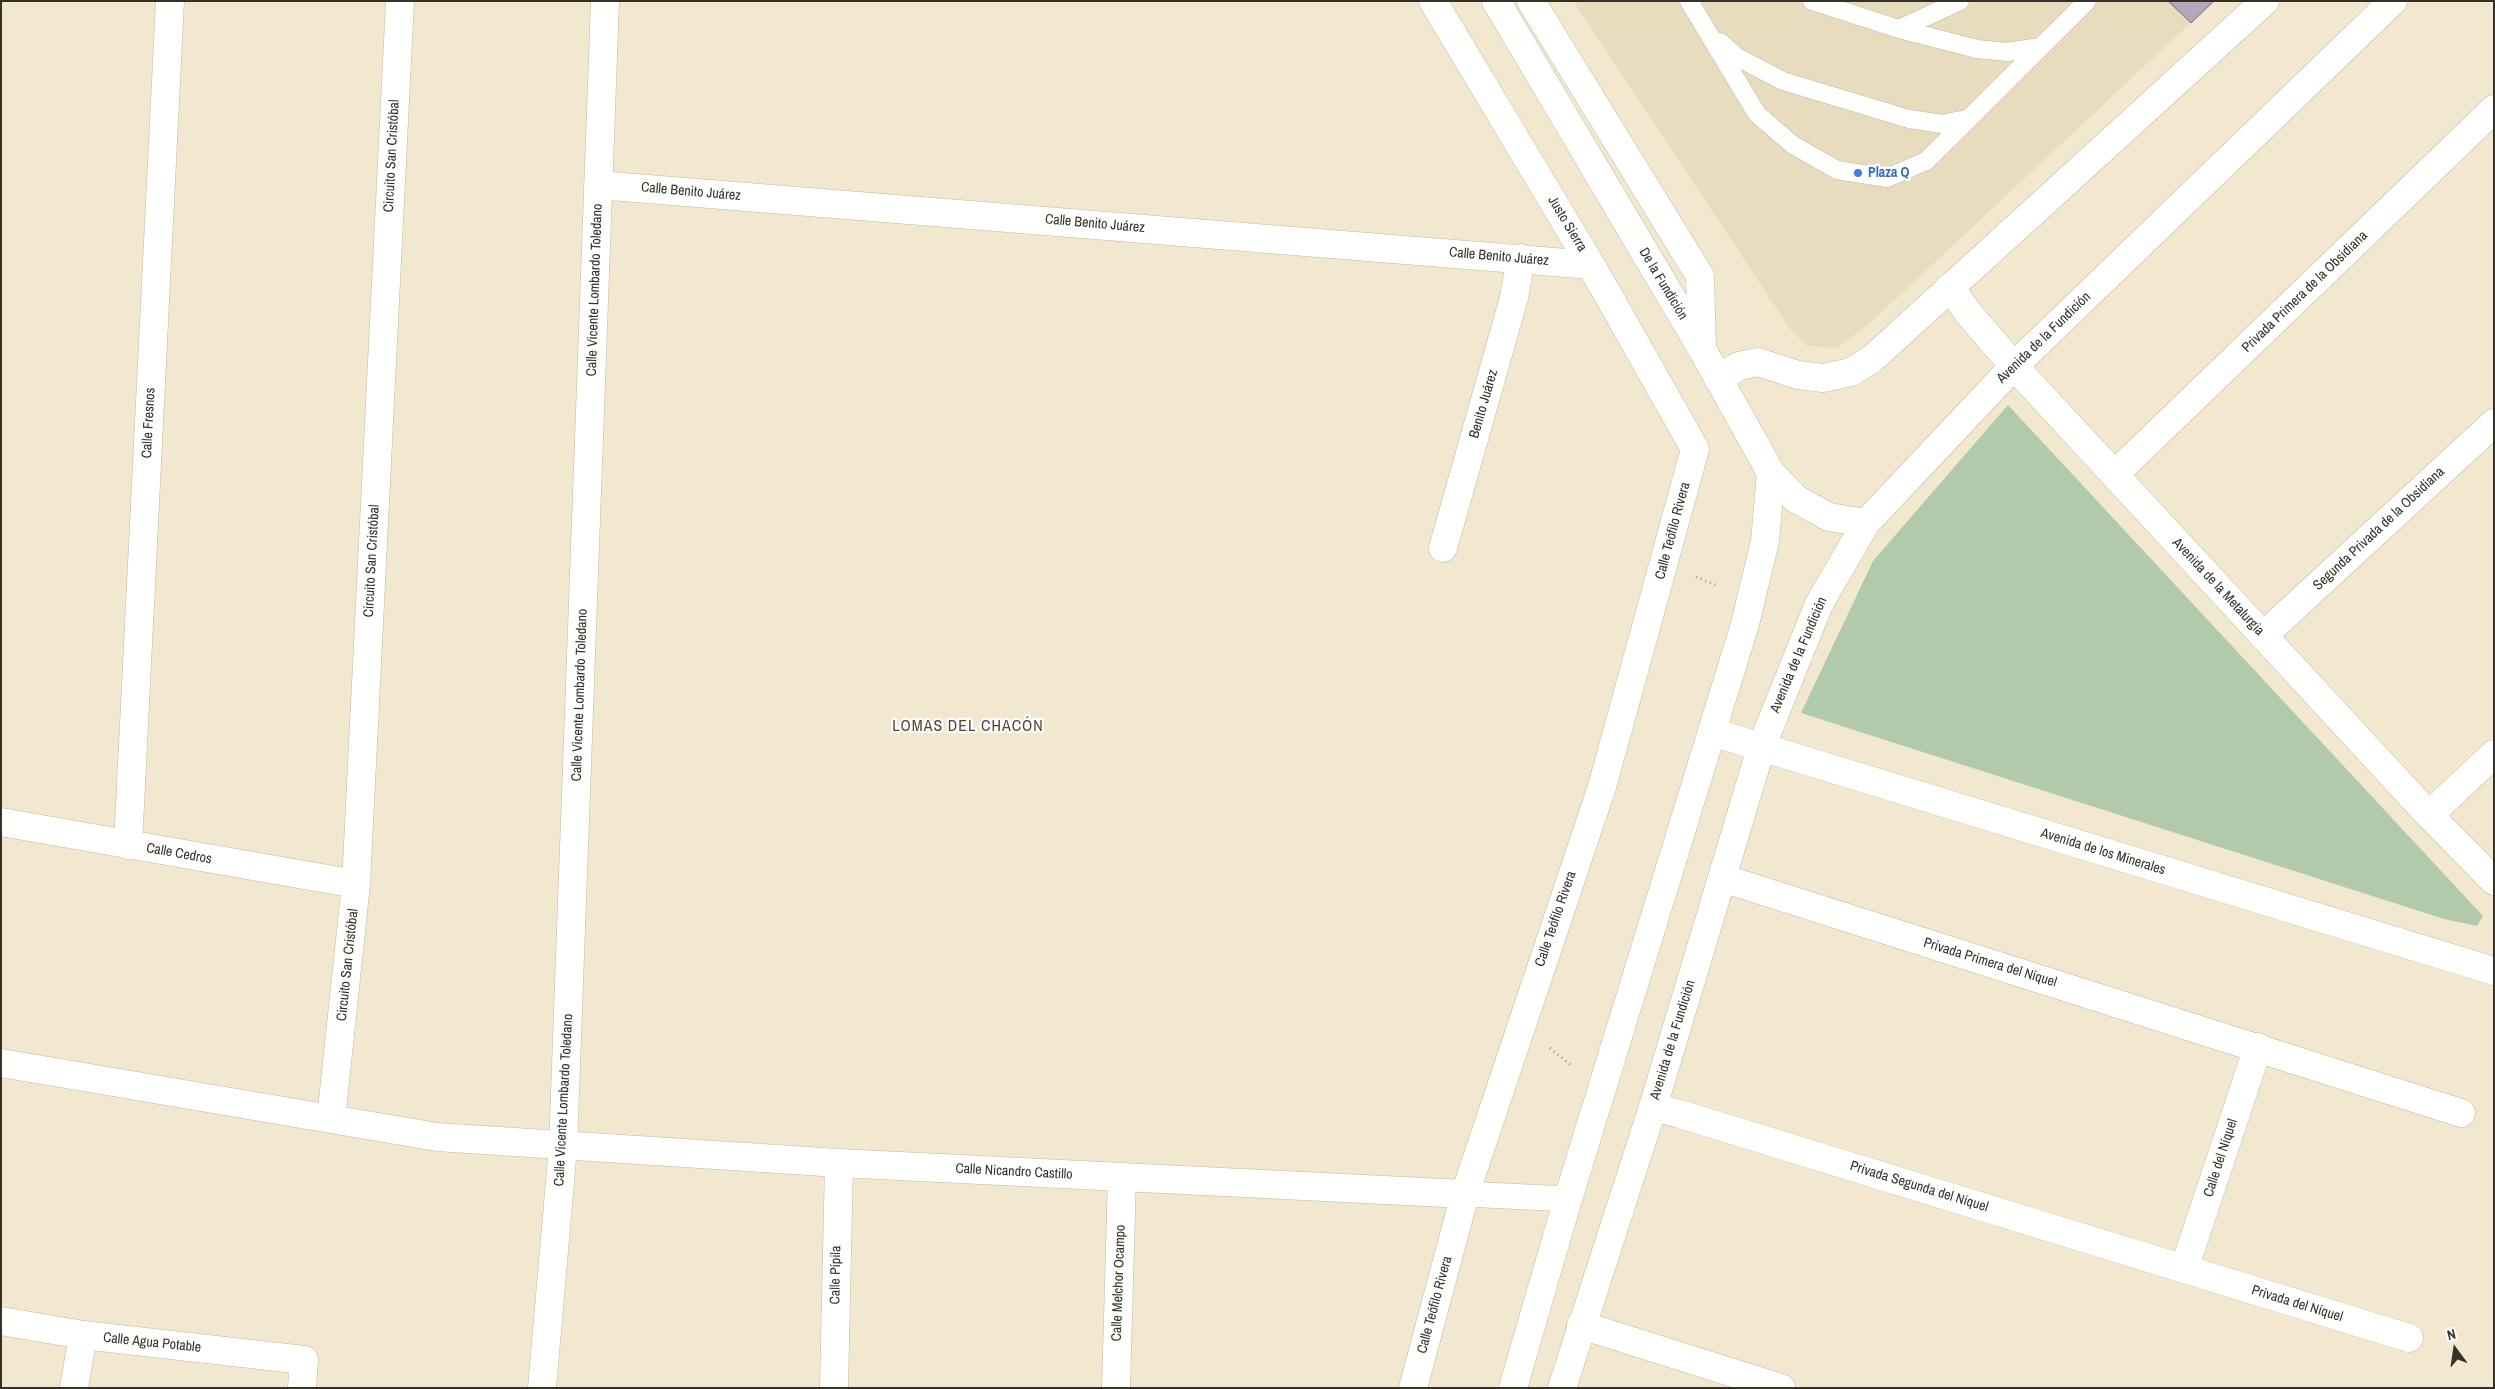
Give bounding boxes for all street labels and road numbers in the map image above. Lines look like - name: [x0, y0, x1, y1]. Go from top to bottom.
- street label: Circuito San Cristóbal: [381, 99, 403, 213]
- street label: Calle Benito Juárez: [640, 179, 742, 205]
- street label: Justo Sierra: [1544, 193, 1590, 255]
- street label: Calle Vicente Lombardo Toledano: [584, 203, 606, 377]
- street label: Calle Benito Juárez: [1044, 211, 1146, 237]
- street label: Privada Primera de la Obsidiana: [2239, 228, 2371, 356]
- street label: Calle Benito Juárez: [1448, 244, 1550, 270]
- street label: De la Fundición: [1635, 245, 1691, 323]
- street label: Avenida de la Fundición: [1993, 289, 2095, 387]
- street label: Benito Juárez: [1466, 368, 1502, 440]
- street label: Calle Fresnos: [139, 387, 159, 459]
- street label: Segunda Privada de la Obsidiana: [2310, 464, 2448, 594]
- street label: Calle Teófilo Rivera: [1652, 480, 1694, 582]
- street label: Circuito San Cristóbal: [361, 504, 383, 618]
- street label: Avenida de la Metalurgia: [2168, 535, 2268, 639]
- street label: Avenida de la Fundición: [1767, 595, 1831, 715]
- street label: Calle Vicente Lombardo Toledano: [569, 608, 591, 782]
- street label: Avenida de los Minerales: [2039, 825, 2167, 879]
- street label: Calle Cedros: [145, 840, 213, 868]
- street label: Calle Teófilo Rivera: [1532, 869, 1580, 969]
- street label: Circuito San Cristóbal: [334, 908, 362, 1022]
- street label: Privada Primera del Níquel: [1921, 935, 2059, 991]
- street label: Avenida de la Fundición: [1647, 978, 1699, 1102]
- street label: Calle Vicente Lombardo Toledano: [551, 1013, 577, 1187]
- street label: Calle del Níquel: [2200, 1117, 2242, 1199]
- street label: Privada Segunda del Níquel: [1848, 1158, 1990, 1216]
- street label: Calle Nicandro Castillo: [955, 1161, 1073, 1183]
- street label: Calle Melchor Ocampo: [1109, 1224, 1129, 1342]
- street label: Calle Pípila: [827, 1246, 845, 1304]
- street label: Calle Teófilo Rivera: [1414, 1254, 1456, 1356]
- street label: Privada del Níquel: [2249, 1282, 2345, 1326]
- street label: Calle Agua Potable: [102, 1330, 202, 1356]

